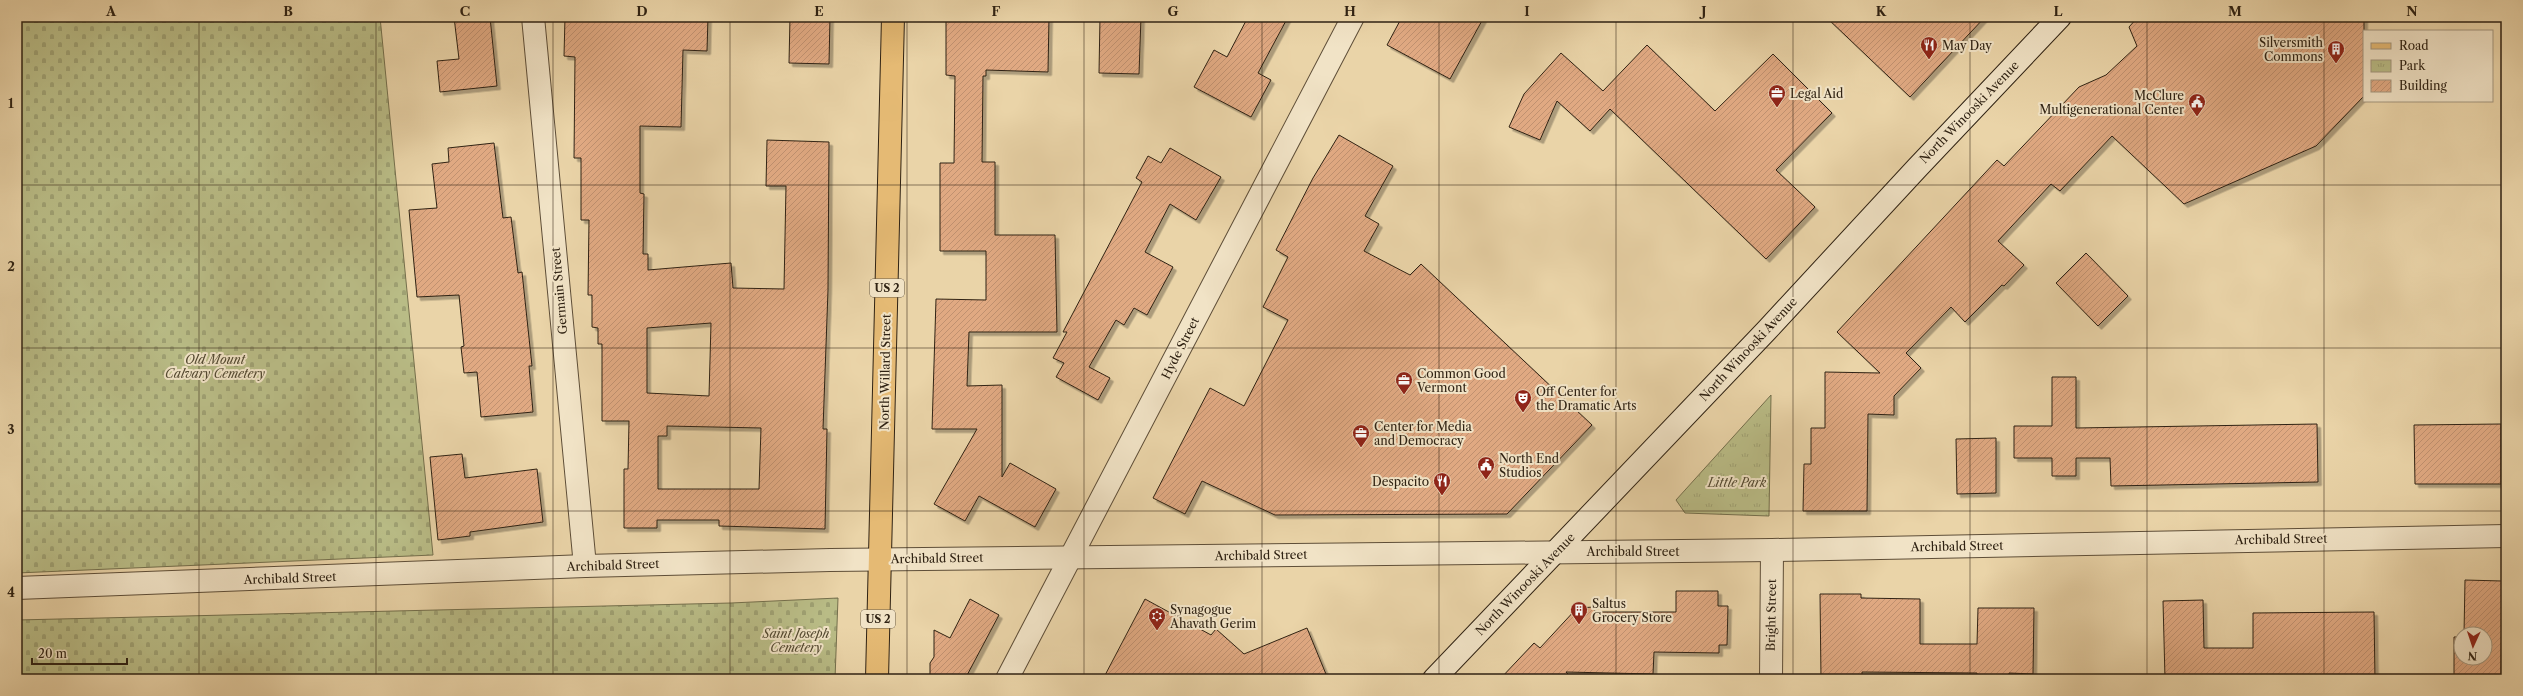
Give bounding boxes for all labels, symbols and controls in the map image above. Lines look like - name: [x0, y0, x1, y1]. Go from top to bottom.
- text: A: [105, 3, 117, 19]
- text: B: [283, 3, 293, 19]
- text: C: [460, 3, 470, 19]
- text: D: [636, 3, 648, 19]
- text: E: [814, 3, 824, 19]
- text: F: [992, 3, 1001, 19]
- text: G: [1167, 3, 1179, 19]
- text: H: [1344, 3, 1356, 19]
- text: I: [1524, 3, 1530, 19]
- text: J: [1699, 3, 1707, 19]
- text: K: [1876, 3, 1887, 19]
- text: L: [2054, 3, 2063, 19]
- text: M: [2228, 3, 2242, 19]
- text: N: [2406, 3, 2418, 19]
- legend: [2363, 30, 2493, 102]
- restaurant icon: May Day: [1919, 35, 1939, 60]
- place label: Silversmith Commons: [2259, 35, 2323, 64]
- place label: May Day: [1942, 38, 1992, 53]
- text: Road: [2399, 38, 2429, 53]
- building icon: Silversmith Commons: [2326, 39, 2346, 64]
- street label: North Winooski Avenue: [1916, 57, 2022, 166]
- text: Park: [2399, 58, 2426, 73]
- text: Building: [2399, 78, 2447, 93]
- office icon: Legal Aid: [1767, 83, 1787, 108]
- place label: Legal Aid: [1790, 86, 1844, 101]
- place label: McClure Multigenerational Center: [2039, 88, 2184, 117]
- public building icon: McClure Multigenerational Center: [2187, 92, 2207, 117]
- text: 1: [8, 95, 14, 111]
- street label: Germain Street: [548, 246, 570, 335]
- text: 2: [7, 258, 15, 274]
- road number: US 2: [870, 279, 904, 297]
- street label: North Winooski Avenue: [1696, 294, 1800, 404]
- street label: North Willard Street: [876, 313, 894, 430]
- street label: Hyde Street: [1158, 314, 1202, 382]
- park label: Old Mount Calvary Cemetery: [165, 352, 265, 381]
- place label: Common Good Vermont: [1416, 366, 1506, 395]
- office icon: Common Good Vermont: [1394, 370, 1414, 395]
- place label: Off Center for the Dramatic Arts: [1536, 384, 1637, 413]
- theatre icon: Off Center for the Dramatic Arts: [1513, 388, 1533, 413]
- place label: Center for Media and Democracy: [1374, 419, 1473, 448]
- text: 3: [7, 421, 15, 437]
- office icon: Center for Media and Democracy: [1351, 423, 1371, 448]
- place label: North End Studios: [1499, 451, 1560, 480]
- public building icon: North End Studios: [1476, 455, 1496, 480]
- restaurant icon: Despacito: [1432, 471, 1452, 496]
- place label: Despacito: [1372, 474, 1429, 489]
- park label: Little Park: [1707, 475, 1767, 490]
- street label: North Winooski Avenue: [1472, 529, 1578, 638]
- street label: Archibald Street: [2233, 531, 2328, 547]
- street label: Archibald Street: [1909, 538, 2004, 554]
- street label: Archibald Street: [1586, 544, 1680, 559]
- street label: Archibald Street: [1213, 547, 1308, 563]
- street label: Archibald Street: [889, 550, 984, 566]
- street label: Archibald Street: [565, 556, 660, 574]
- street label: Archibald Street: [242, 569, 337, 587]
- street label: Bright Street: [1763, 578, 1779, 651]
- text: 4: [7, 584, 15, 600]
- place label: Saltus Grocery Store: [1592, 596, 1672, 625]
- building icon: Saltus Grocery Store: [1569, 600, 1589, 625]
- place label: Synagogue Ahavath Gerim: [1169, 602, 1256, 631]
- synagogue icon: Synagogue Ahavath Gerim: [1147, 606, 1167, 631]
- road number: US 2: [861, 610, 895, 628]
- park label: Saint Joseph Cemetery: [762, 626, 829, 655]
- north arrow: [2453, 626, 2493, 666]
- scale bar: [32, 640, 127, 666]
- text: 20 m: [38, 646, 67, 661]
- text: N: [2467, 649, 2478, 663]

